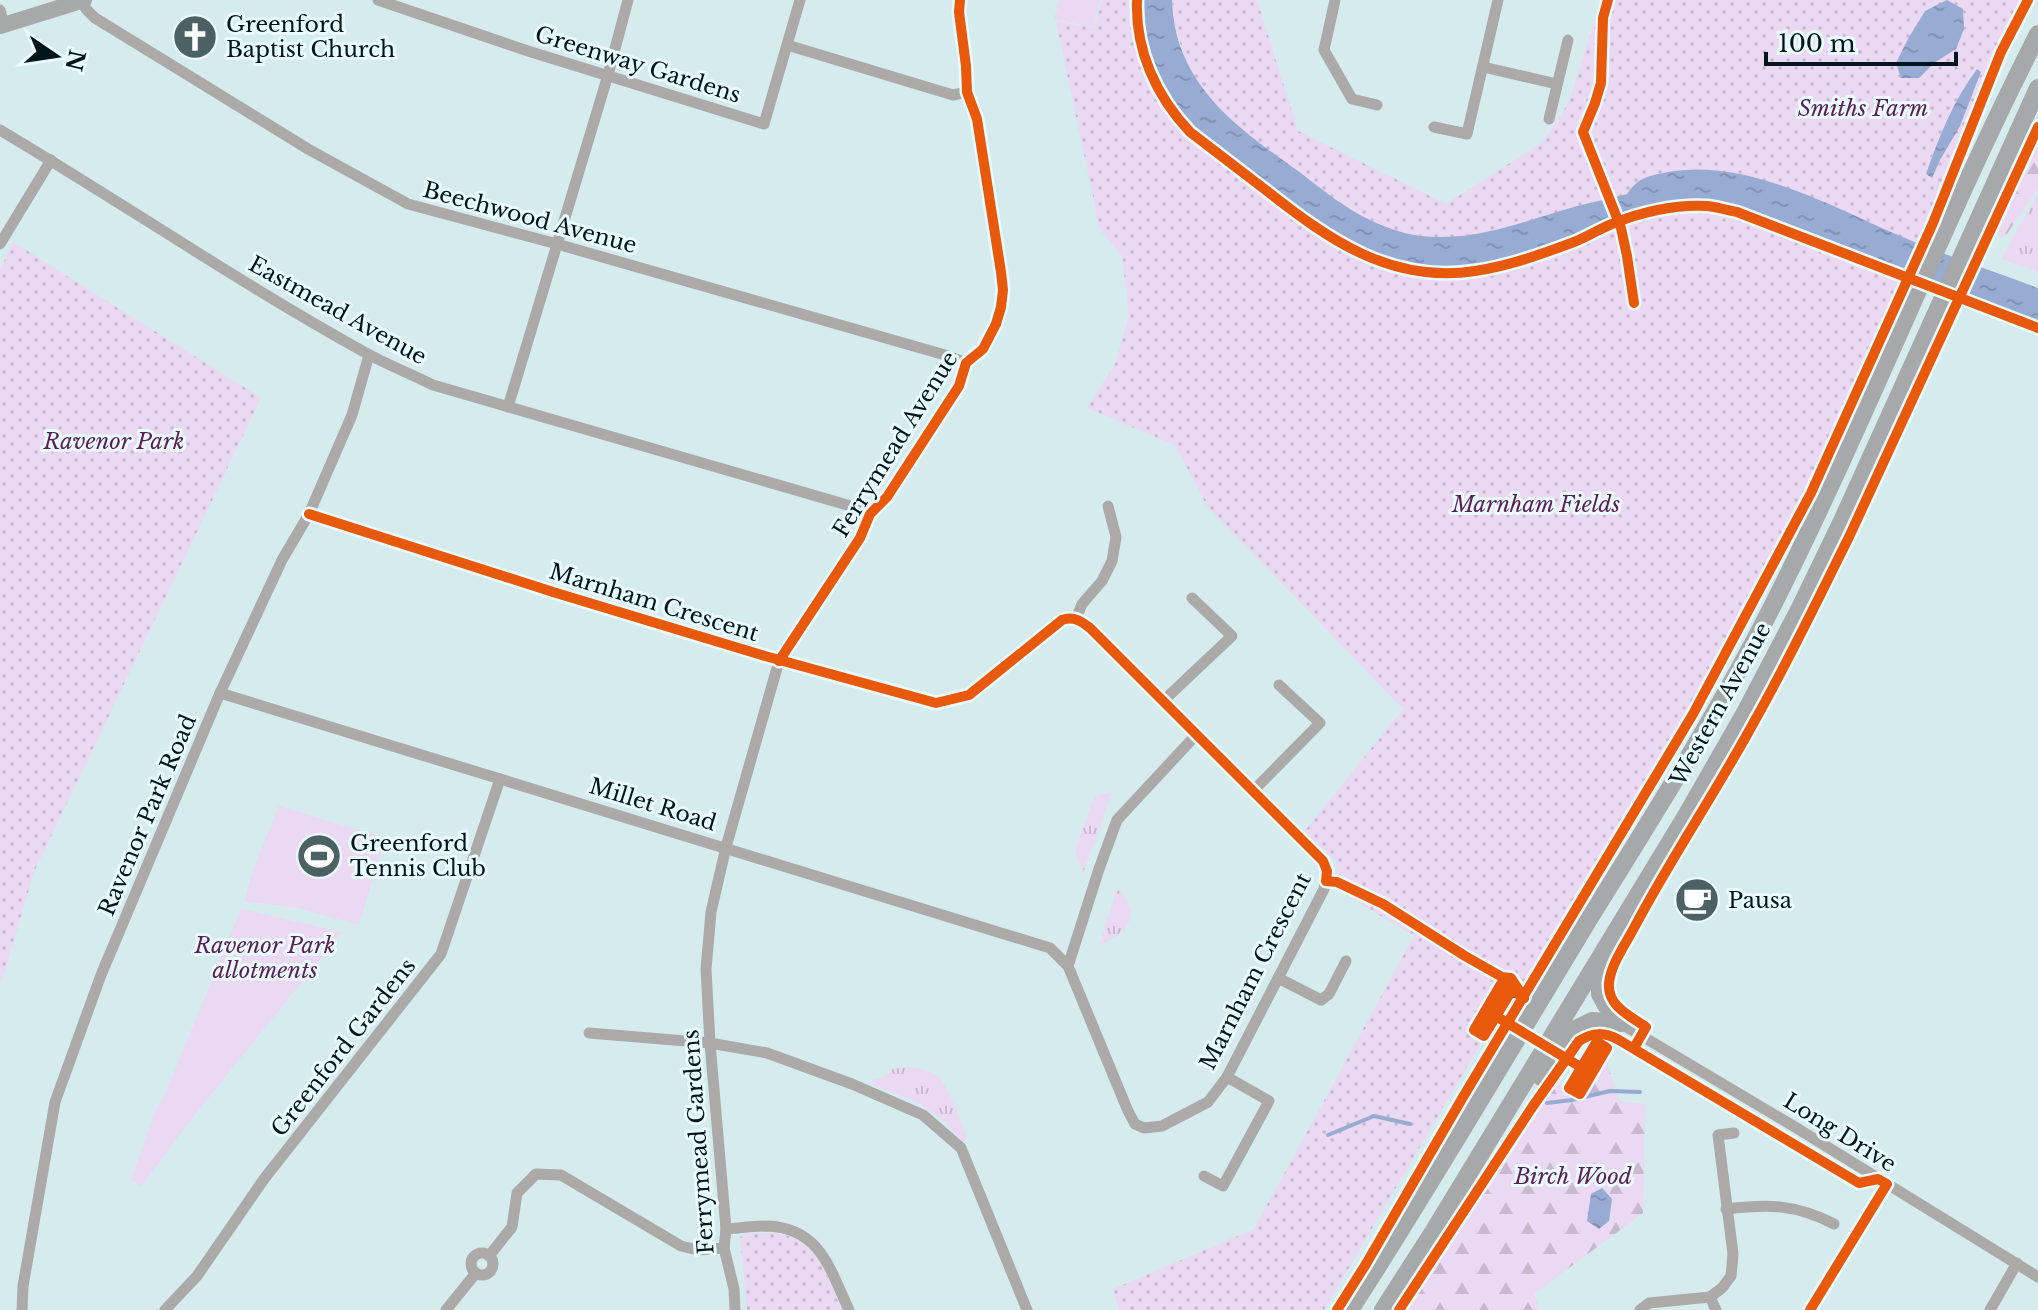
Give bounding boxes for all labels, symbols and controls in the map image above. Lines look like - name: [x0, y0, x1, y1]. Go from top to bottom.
- place label: Greenford Baptist Church: [226, 11, 395, 63]
- church icon: Greenford Baptist Church: [171, 13, 219, 61]
- north arrow: [16, 16, 96, 96]
- scale bar: [1766, 16, 1956, 66]
- street label: Greenway Gardens: [532, 20, 744, 109]
- text: 100 m: [1778, 29, 1856, 58]
- text: N: [59, 47, 90, 74]
- park label: Smiths Farm: [1798, 95, 1928, 122]
- street label: Beechwood Avenue: [420, 176, 640, 259]
- street label: Eastmead Avenue: [244, 250, 431, 370]
- street label: Ferrymead Avenue: [827, 346, 964, 542]
- park label: Ravenor Park: [43, 428, 184, 455]
- park label: Marnham Fields: [1451, 491, 1620, 518]
- street label: Marnham Crescent: [546, 558, 762, 647]
- street label: Western Avenue: [1664, 618, 1776, 791]
- street label: Ravenor Park Road: [93, 710, 202, 920]
- street label: Millet Road: [586, 772, 720, 837]
- place label: Greenford Tennis Club: [350, 830, 486, 882]
- sports icon: Greenford Tennis Club: [295, 832, 343, 880]
- street label: Marnham Crescent: [1194, 868, 1317, 1074]
- cafe icon: Pausa: [1673, 876, 1721, 924]
- place label: Pausa: [1728, 887, 1793, 914]
- park label: Ravenor Park allotments: [194, 932, 335, 984]
- street label: Greenford Gardens: [265, 953, 421, 1142]
- street label: Ferrymead Gardens: [677, 1029, 720, 1255]
- street label: Long Drive: [1778, 1087, 1901, 1178]
- park label: Birch Wood: [1513, 1163, 1633, 1190]

